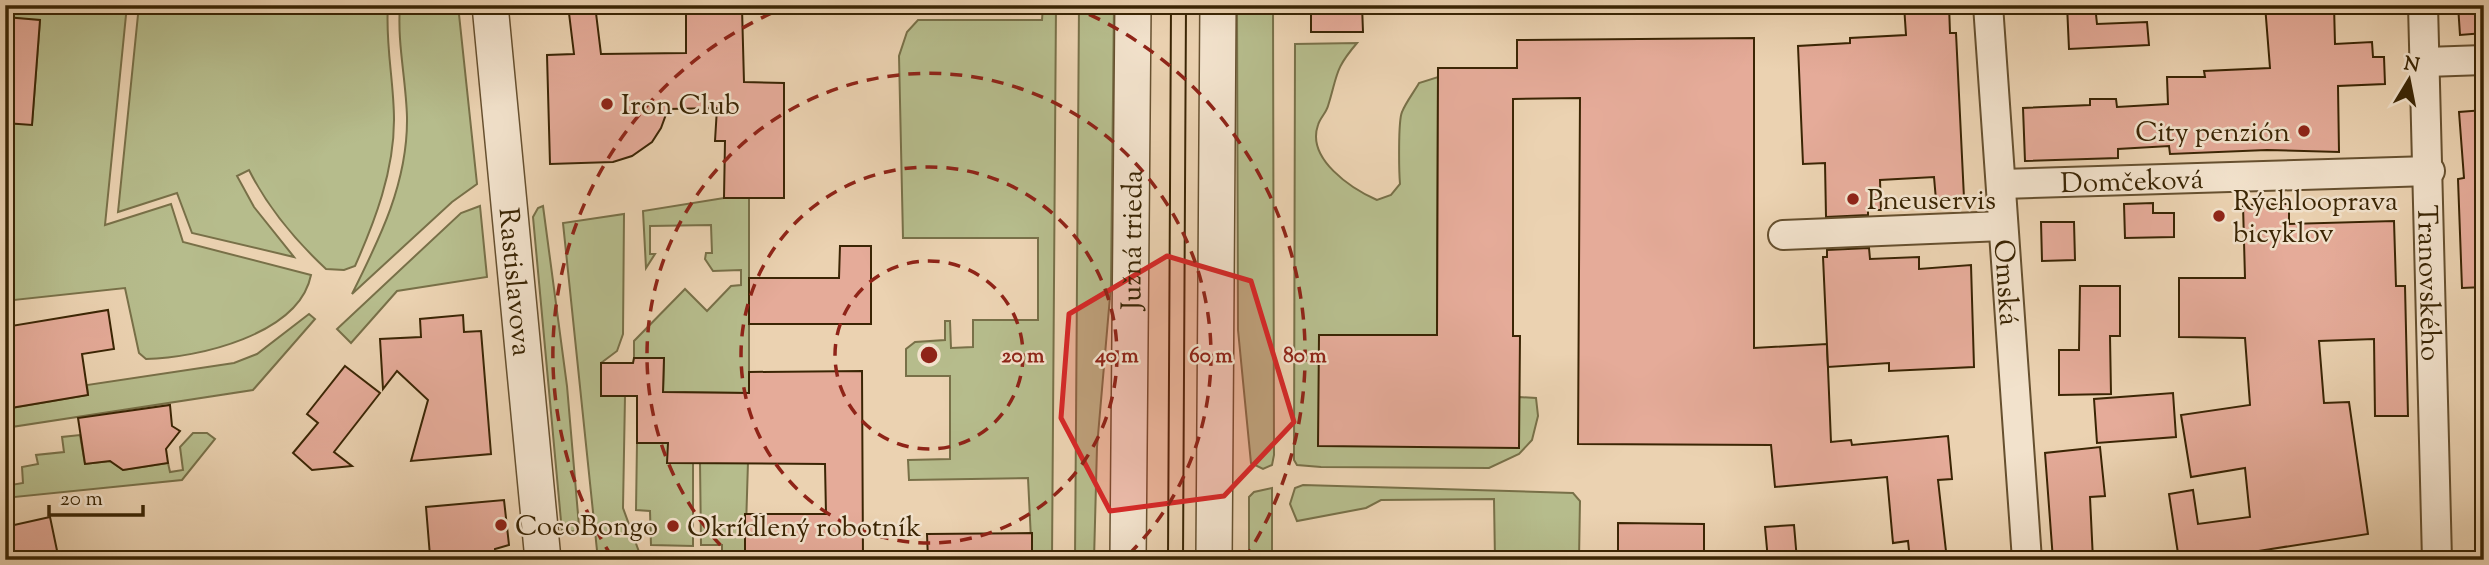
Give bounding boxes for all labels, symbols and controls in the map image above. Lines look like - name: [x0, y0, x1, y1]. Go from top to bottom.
- north arrow: [2374, 46, 2444, 116]
- text: N: [2402, 51, 2421, 80]
- place label: Iron Club: [621, 87, 740, 127]
- marker: Iron Club: [599, 96, 615, 112]
- place label: City penzión: [2135, 114, 2290, 154]
- marker: City penzión: [2296, 123, 2312, 139]
- street label: Domčeková: [2060, 161, 2204, 205]
- street label: Južná trieda: [1113, 170, 1155, 312]
- place label: Pneuservis: [1867, 182, 1996, 222]
- place label: Rýchlooprava bicyklov: [2233, 183, 2398, 255]
- marker: Pneuservis: [1845, 191, 1861, 207]
- street label: Tranovského: [2405, 204, 2449, 362]
- street label: Rastislavova: [486, 206, 540, 358]
- marker: Rýchlooprava bicyklov: [2211, 208, 2227, 224]
- street label: Omská: [1982, 238, 2027, 327]
- text: 20 m: [1002, 342, 1045, 372]
- text: 40 m: [1094, 342, 1139, 372]
- text: 60 m: [1189, 342, 1233, 372]
- text: 80 m: [1283, 342, 1327, 372]
- centre of rings: [917, 343, 941, 367]
- scale bar: [49, 474, 144, 518]
- text: 20 m: [60, 485, 103, 515]
- place label: CocoBongo: [515, 508, 658, 548]
- place label: Okrídlený robotník: [687, 509, 921, 549]
- marker: CocoBongo: [493, 517, 509, 533]
- marker: Okrídlený robotník: [665, 518, 681, 534]

